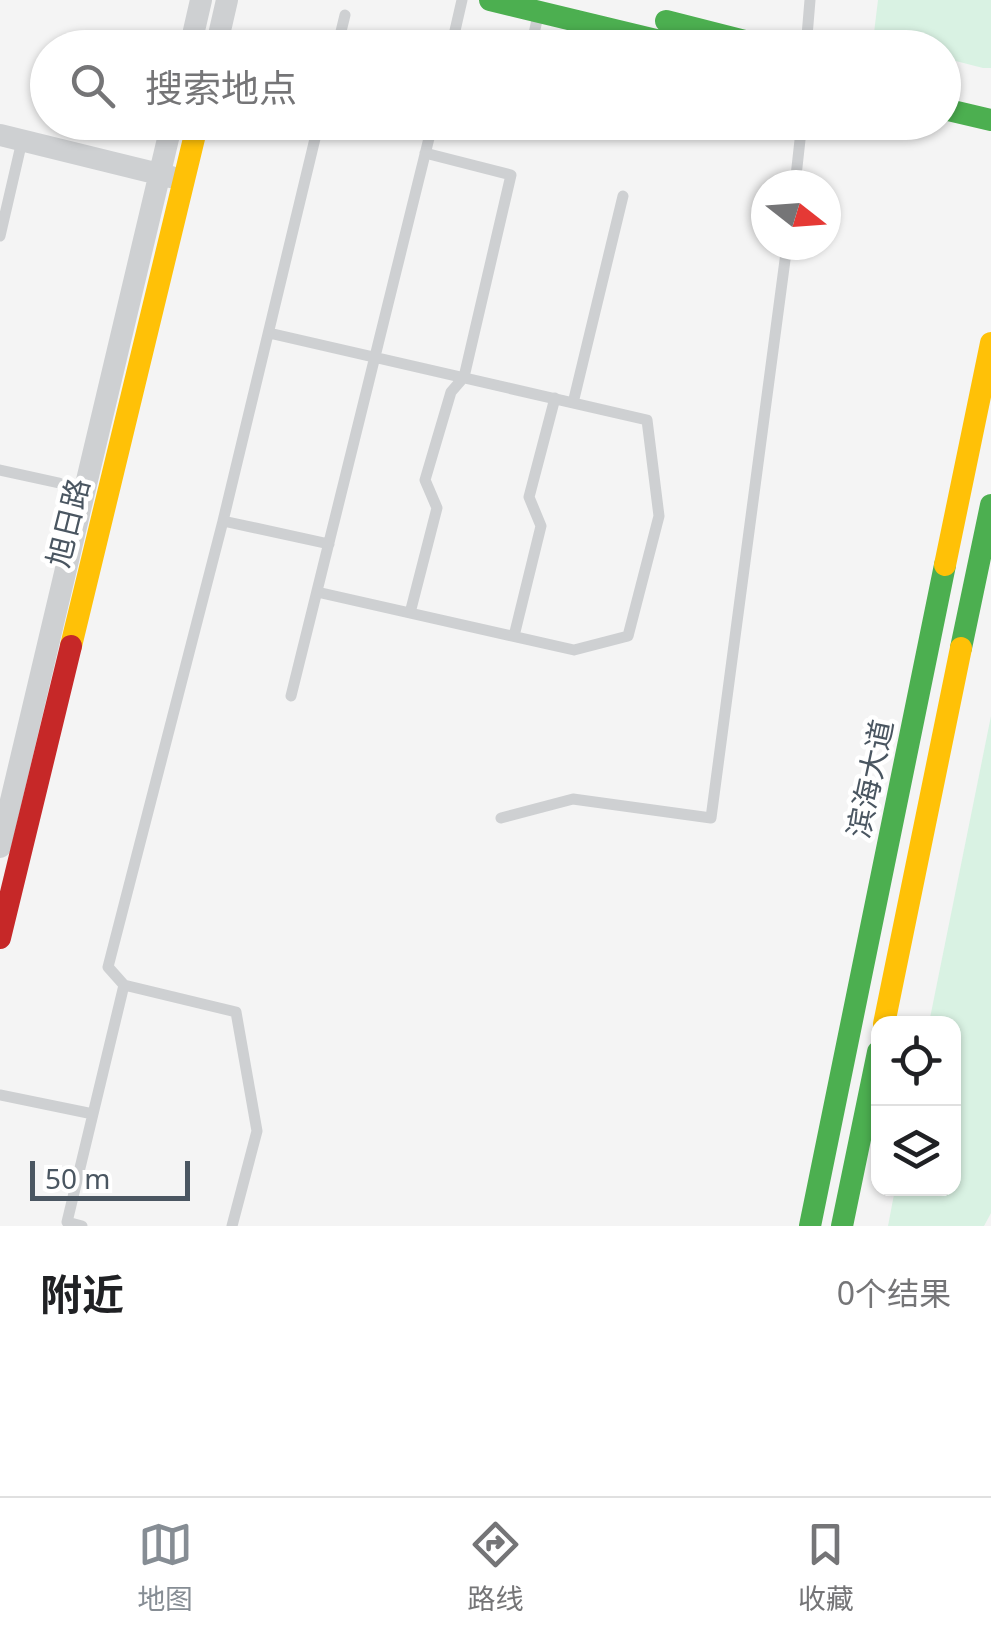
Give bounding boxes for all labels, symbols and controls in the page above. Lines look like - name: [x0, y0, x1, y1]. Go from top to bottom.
- search box: [30, 30, 961, 140]
- icon: search: [65, 58, 120, 113]
- text: 搜索地点: [145, 61, 297, 113]
- north arrow: [751, 170, 841, 260]
- street label: 旭日路: [37, 474, 98, 571]
- street label: 滨海大道: [837, 716, 902, 842]
- map controls: [871, 1016, 961, 1196]
- button: locate: [871, 1016, 961, 1106]
- button: layers: [871, 1106, 961, 1196]
- scale bar: [30, 1156, 190, 1200]
- text: 50 m: [45, 1159, 111, 1197]
- text: 附近: [40, 1265, 124, 1322]
- text: 0个结果: [837, 1271, 951, 1314]
- tab: 地图: [137, 1517, 193, 1617]
- tab: 路线: [467, 1517, 524, 1617]
- tab: 收藏: [798, 1517, 854, 1617]

